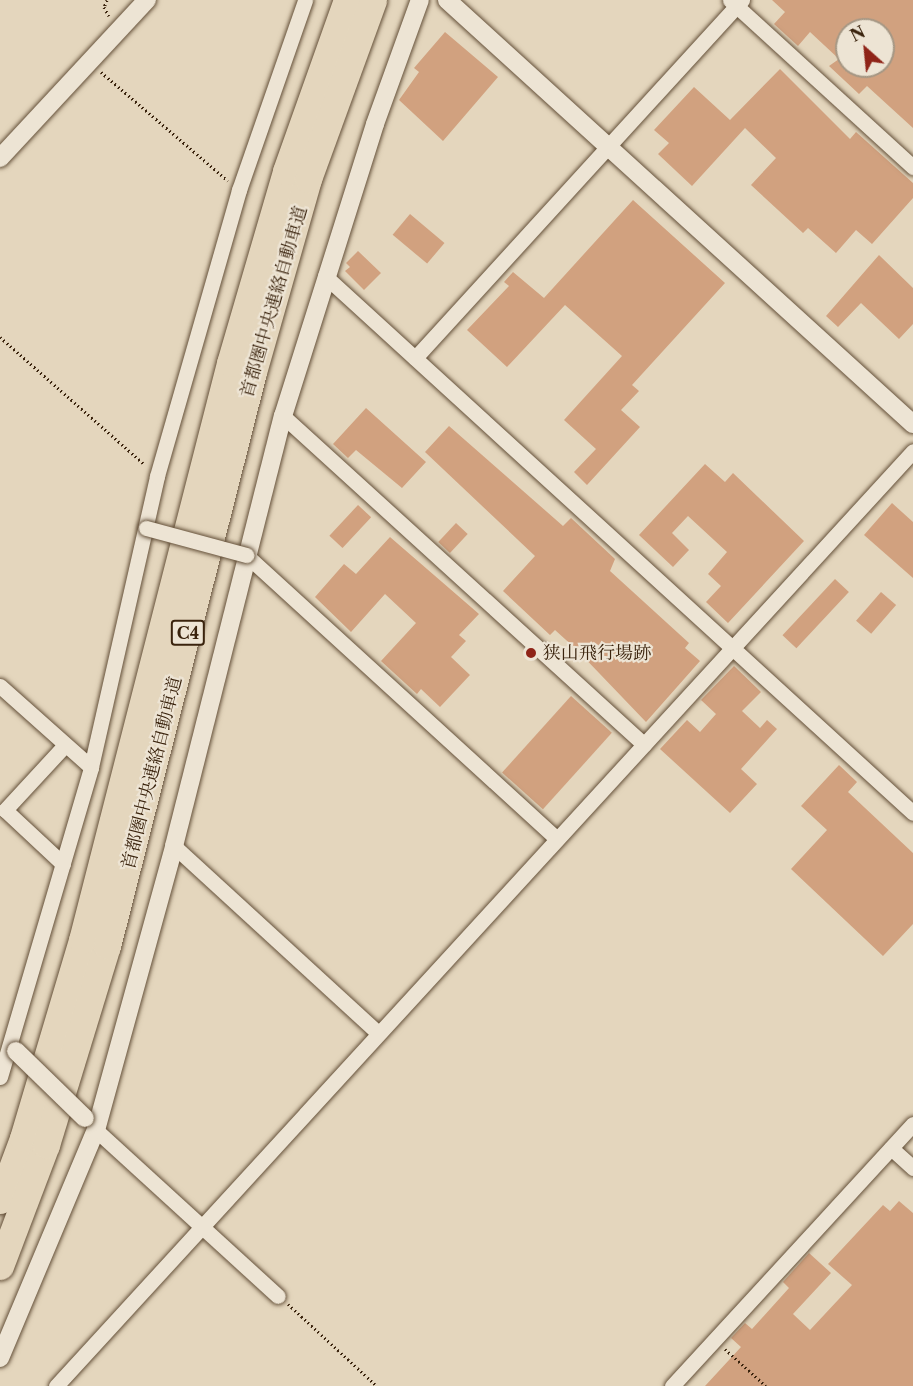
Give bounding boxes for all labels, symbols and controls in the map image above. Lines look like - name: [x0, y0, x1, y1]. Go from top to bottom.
- north arrow: [835, 18, 895, 78]
- text: N: [847, 22, 868, 46]
- street label: 首都圏中央連絡自動車道: [236, 204, 312, 400]
- road number: C4: [170, 620, 206, 646]
- place label: 狭山飛行場跡: [543, 642, 651, 664]
- marker: 狭山飛行場跡: [524, 646, 538, 660]
- street label: 首都圏中央連絡自動車道: [118, 674, 186, 872]

